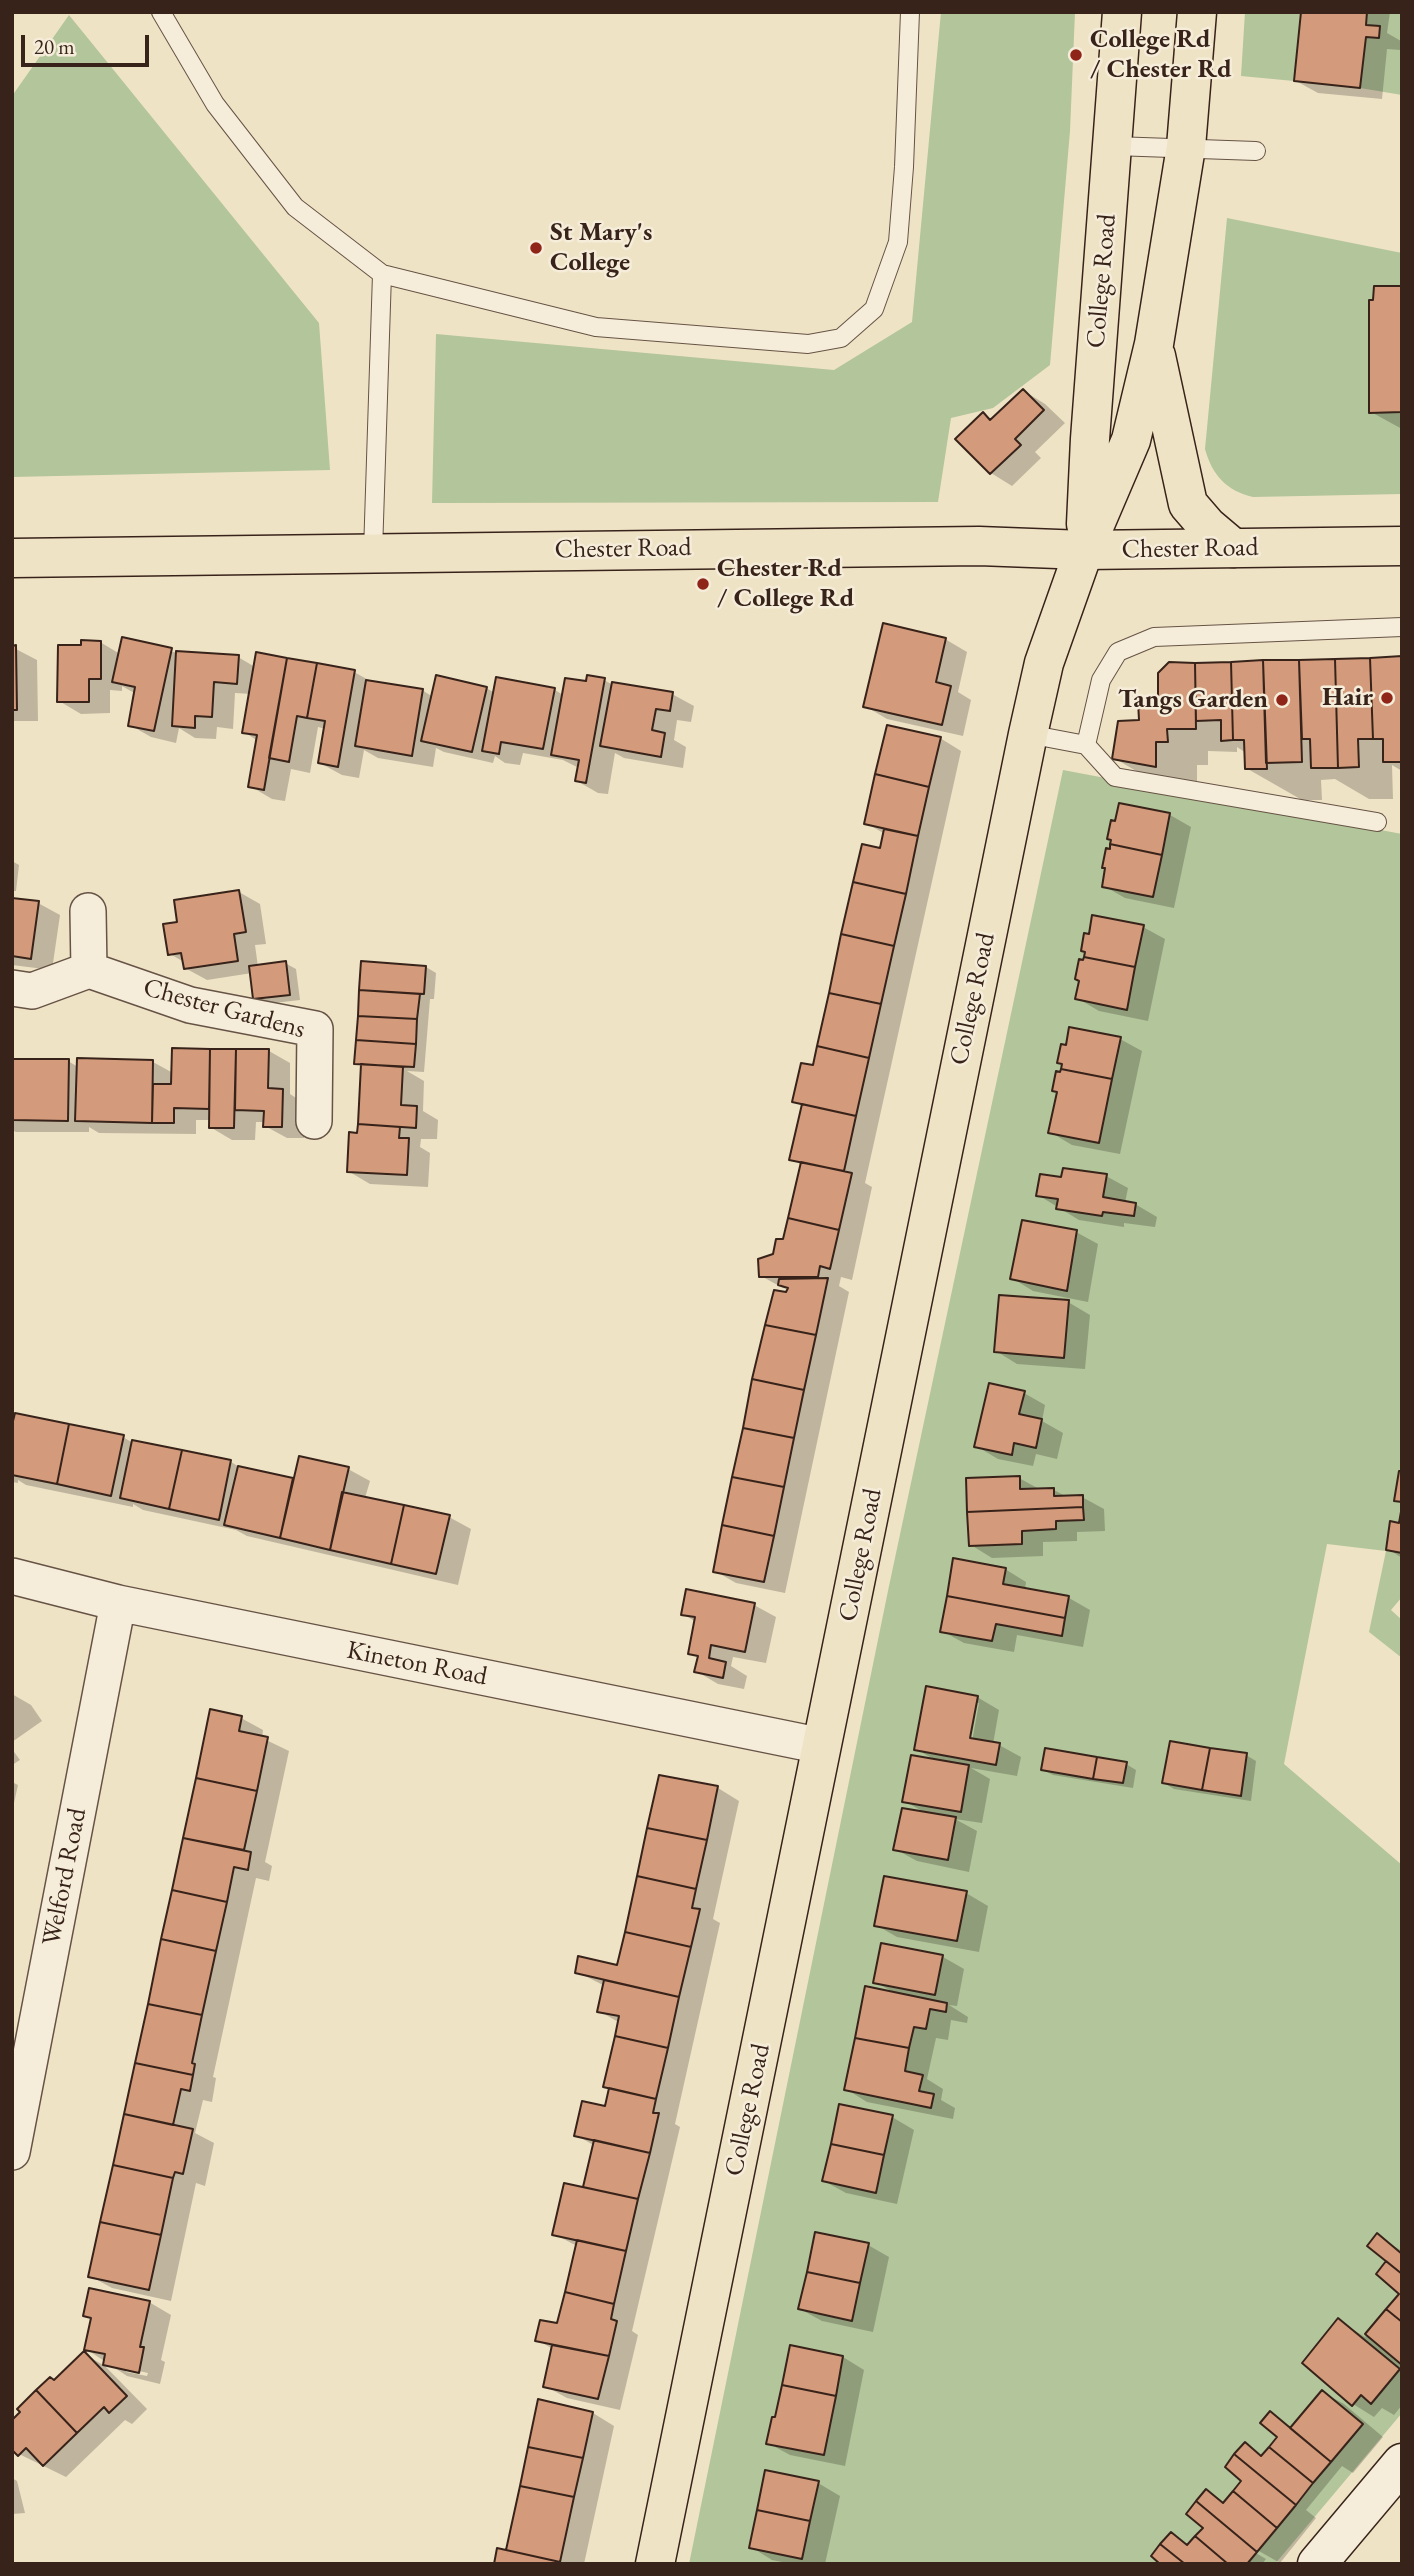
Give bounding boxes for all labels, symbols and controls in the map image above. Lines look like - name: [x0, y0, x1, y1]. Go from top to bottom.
- scale bar: [24, 21, 152, 65]
- place label: College Rd / Chester Rd: [1090, 24, 1232, 86]
- text: 20 m: [34, 33, 75, 60]
- marker: College Rd / Chester Rd: [1068, 47, 1084, 63]
- street label: College Road: [1081, 213, 1123, 349]
- place label: St Mary's College: [550, 217, 652, 278]
- marker: St Mary's College: [528, 240, 544, 256]
- street label: Chester Road: [554, 532, 692, 566]
- street label: Chester Road: [1121, 532, 1259, 566]
- place label: Chester Rd / College Rd: [717, 553, 854, 614]
- marker: Chester Rd / College Rd: [695, 576, 711, 592]
- place label: Hair: [1322, 682, 1373, 714]
- place label: Tangs Garden: [1118, 684, 1268, 716]
- marker: Hair: [1379, 690, 1395, 706]
- marker: Tangs Garden: [1274, 692, 1290, 708]
- street label: College Road: [944, 930, 1002, 1068]
- street label: Chester Gardens: [140, 972, 308, 1046]
- street label: College Road: [833, 1486, 889, 1624]
- street label: Kineton Road: [344, 1635, 490, 1693]
- street label: Welford Road: [36, 1806, 94, 1948]
- street label: College Road: [719, 2041, 777, 2179]

